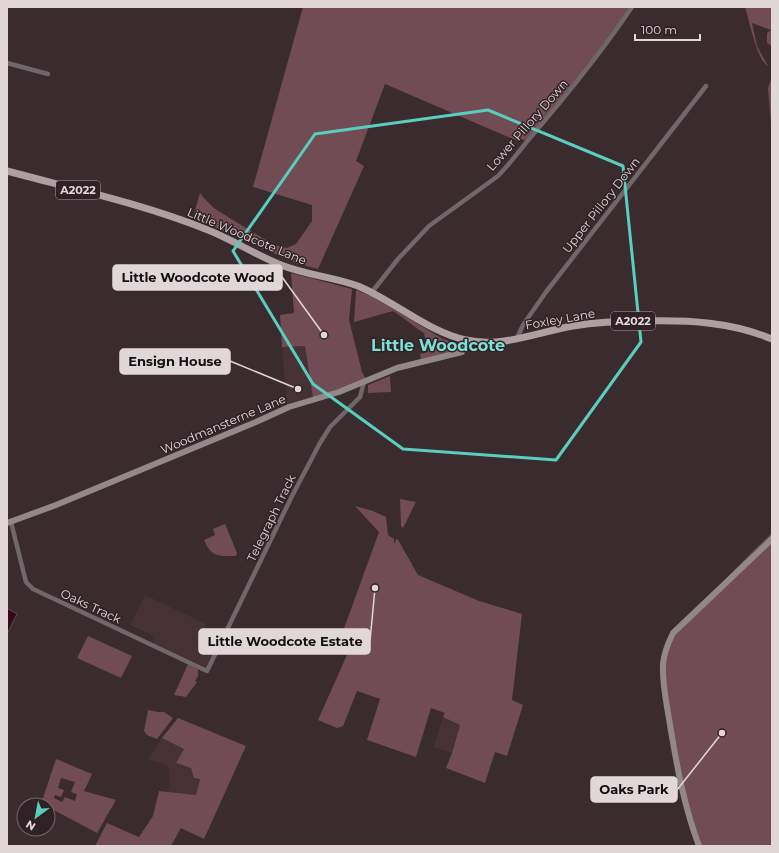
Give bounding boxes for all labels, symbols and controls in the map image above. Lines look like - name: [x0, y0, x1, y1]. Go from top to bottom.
- scale bar: [635, 16, 700, 42]
- text: 100 m: [641, 22, 677, 37]
- street label: Lower Pillory Down: [483, 76, 571, 174]
- street label: Upper Pillory Down: [559, 154, 643, 256]
- road number: A2022: [56, 181, 100, 199]
- street label: Little Woodcote Lane: [185, 204, 309, 268]
- callout: Little Woodcote Wood: [113, 265, 282, 290]
- text: Little Woodcote Wood: [121, 269, 275, 285]
- street label: Foxley Lane: [524, 305, 596, 333]
- road number: A2022: [611, 312, 655, 330]
- district label: Little Woodcote: [371, 336, 505, 355]
- callout: Ensign House: [120, 349, 230, 374]
- text: Ensign House: [128, 353, 222, 369]
- street label: Woodmansterne Lane: [158, 391, 288, 457]
- street label: Telegraph Track: [243, 471, 299, 564]
- street label: Oaks Track: [58, 585, 124, 627]
- callout: Little Woodcote Estate: [199, 629, 370, 654]
- text: Little Woodcote Estate: [207, 633, 363, 649]
- callout: Oaks Park: [591, 777, 677, 802]
- text: Oaks Park: [599, 781, 669, 797]
- north arrow: [16, 797, 56, 837]
- text: N: [23, 817, 38, 834]

